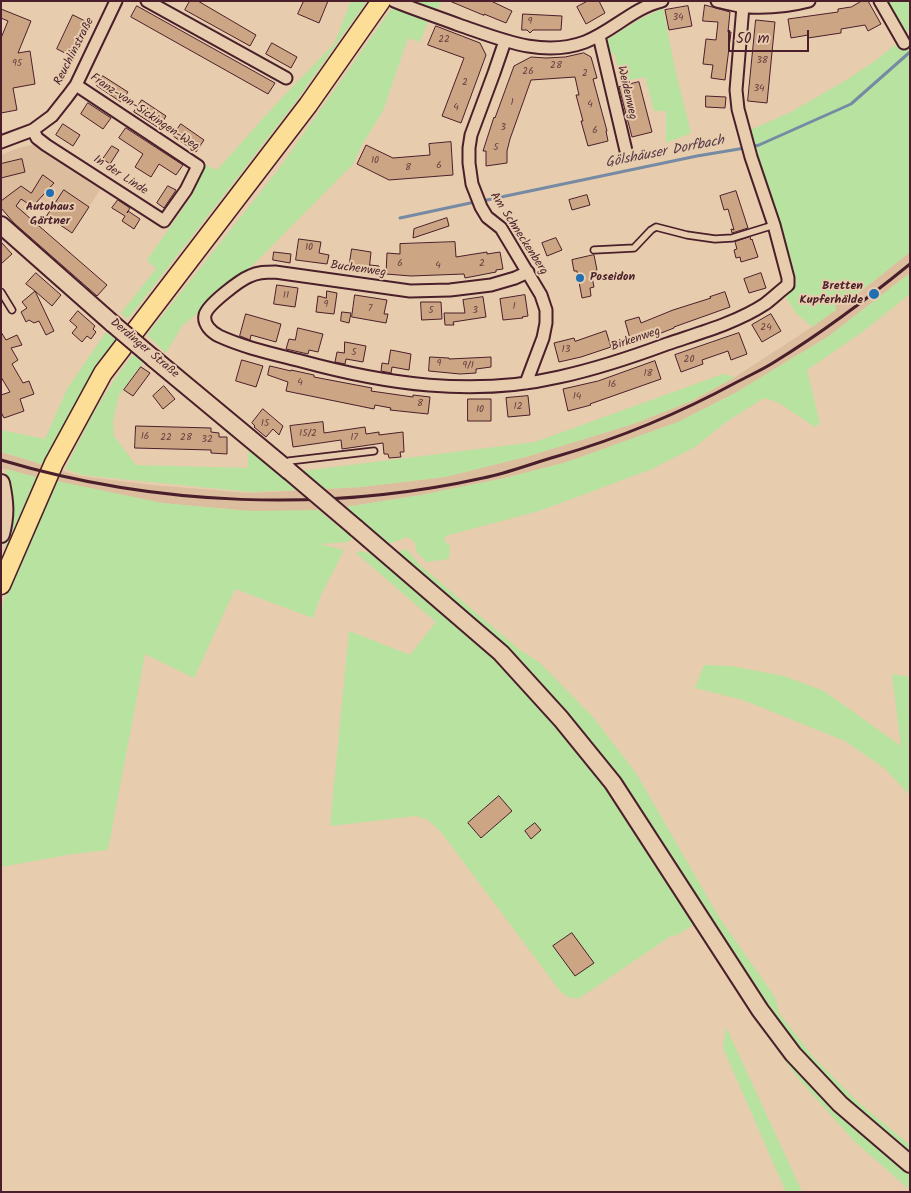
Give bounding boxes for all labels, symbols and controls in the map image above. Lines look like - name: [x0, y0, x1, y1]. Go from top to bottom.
- house number: 34: [672, 12, 684, 24]
- street label: Reuchlinstraße: [52, 16, 98, 88]
- house number: 9: [528, 16, 532, 28]
- scale bar: [731, 20, 812, 52]
- text: 50 m: [736, 27, 770, 51]
- house number: 22: [438, 34, 450, 46]
- house number: 38: [756, 55, 768, 67]
- house number: 95: [12, 58, 22, 70]
- house number: 28: [550, 60, 562, 72]
- street label: Weidenweg: [613, 65, 639, 121]
- house number: 26: [522, 66, 534, 78]
- house number: 2: [582, 68, 588, 80]
- street label: Franz-von-Sickingen-Weg: [87, 71, 201, 155]
- house number: 2: [462, 77, 468, 89]
- house number: 34: [753, 83, 765, 95]
- house number: 1: [510, 97, 514, 109]
- house number: 4: [587, 99, 593, 111]
- house number: 4: [453, 102, 459, 114]
- house number: 3: [500, 122, 506, 134]
- house number: 6: [592, 125, 598, 137]
- water label: Gölshäuser Dorfbach: [604, 133, 726, 173]
- house number: 5: [493, 142, 499, 154]
- street label: In der Linde: [90, 153, 150, 199]
- house number: 10: [371, 155, 379, 167]
- house number: 6: [436, 160, 442, 172]
- house number: 8: [405, 162, 411, 174]
- marker: Autohaus Gärtner: [44, 187, 56, 199]
- street label: Am Schneckenberg: [486, 190, 550, 278]
- place label: Autohaus Gärtner: [26, 201, 74, 229]
- house number: 10: [305, 242, 313, 254]
- house number: 6: [397, 258, 403, 270]
- house number: 2: [479, 258, 485, 270]
- street label: Buchenweg: [329, 259, 387, 281]
- house number: 4: [435, 260, 441, 272]
- place label: Poseidon: [590, 271, 635, 285]
- marker: Poseidon: [574, 272, 586, 284]
- place label: Bretten Kupferhälde: [800, 280, 863, 308]
- marker: Bretten Kupferhälde: [867, 287, 881, 301]
- house number: 11: [283, 290, 289, 302]
- house number: 9: [324, 299, 328, 311]
- house number: 1: [512, 301, 516, 313]
- house number: 7: [368, 303, 372, 315]
- house number: 5: [428, 305, 434, 317]
- house number: 3: [472, 305, 478, 317]
- street label: Derdinger Straße: [107, 316, 181, 382]
- house number: 24: [760, 322, 772, 334]
- street label: Birkenweg: [610, 325, 662, 355]
- house number: 13: [562, 344, 570, 356]
- house number: 5: [351, 347, 357, 359]
- house number: 20: [684, 354, 694, 366]
- house number: 9: [437, 358, 441, 370]
- house number: 9/1: [462, 360, 474, 372]
- house number: 18: [643, 368, 653, 380]
- house number: 4: [297, 377, 303, 389]
- house number: 16: [608, 379, 616, 391]
- house number: 14: [573, 391, 581, 403]
- house number: 8: [417, 398, 423, 410]
- house number: 12: [514, 401, 522, 413]
- house number: 10: [476, 404, 484, 416]
- house number: 15: [261, 418, 269, 430]
- house number: 15/2: [299, 428, 317, 440]
- house number: 16: [141, 431, 149, 443]
- house number: 22: [160, 432, 172, 444]
- house number: 28: [180, 432, 192, 444]
- house number: 17: [350, 432, 358, 444]
- house number: 32: [201, 434, 213, 446]

